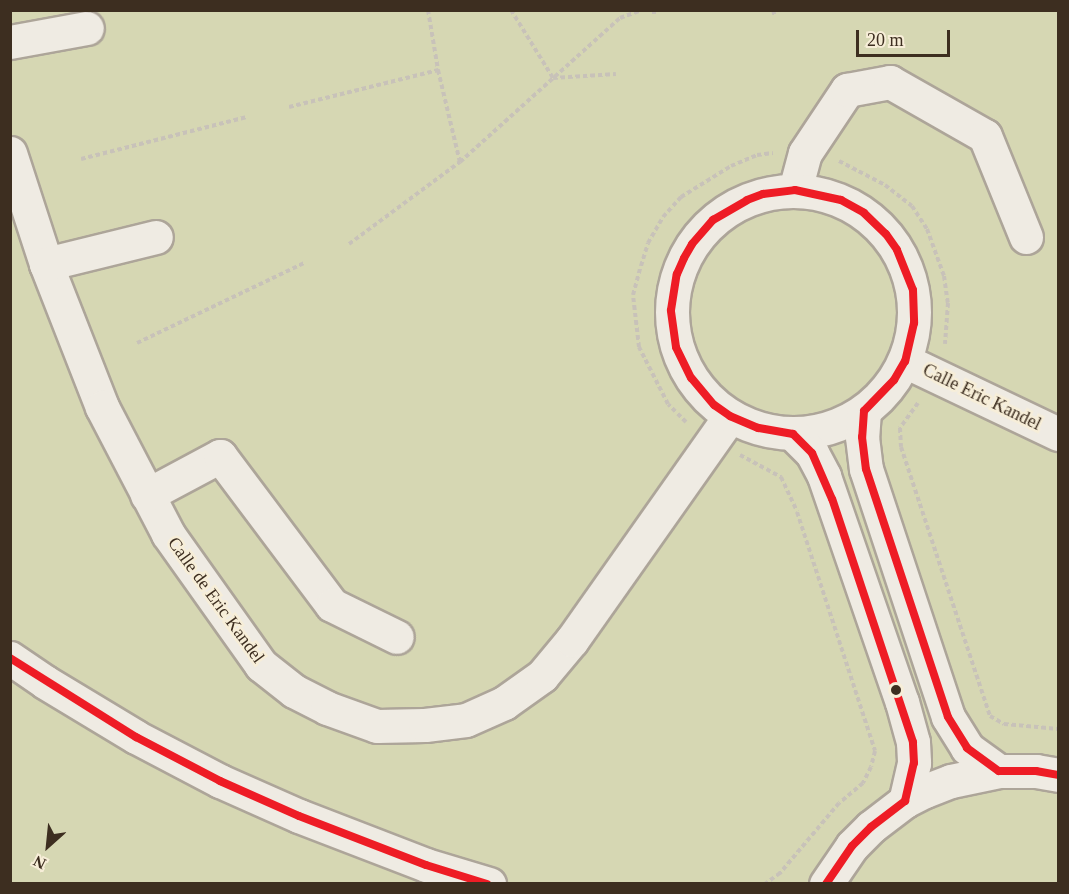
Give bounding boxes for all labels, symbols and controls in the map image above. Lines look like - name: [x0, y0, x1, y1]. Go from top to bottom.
- scale bar: [859, 18, 954, 56]
- text: 20 m: [867, 30, 904, 50]
- street label: Calle Eric Kandel: [919, 359, 1045, 435]
- street label: Calle de Eric Kandel: [163, 533, 269, 667]
- unlabelled marker: [890, 684, 902, 696]
- north arrow: [18, 816, 78, 876]
- text: N: [31, 852, 49, 873]

